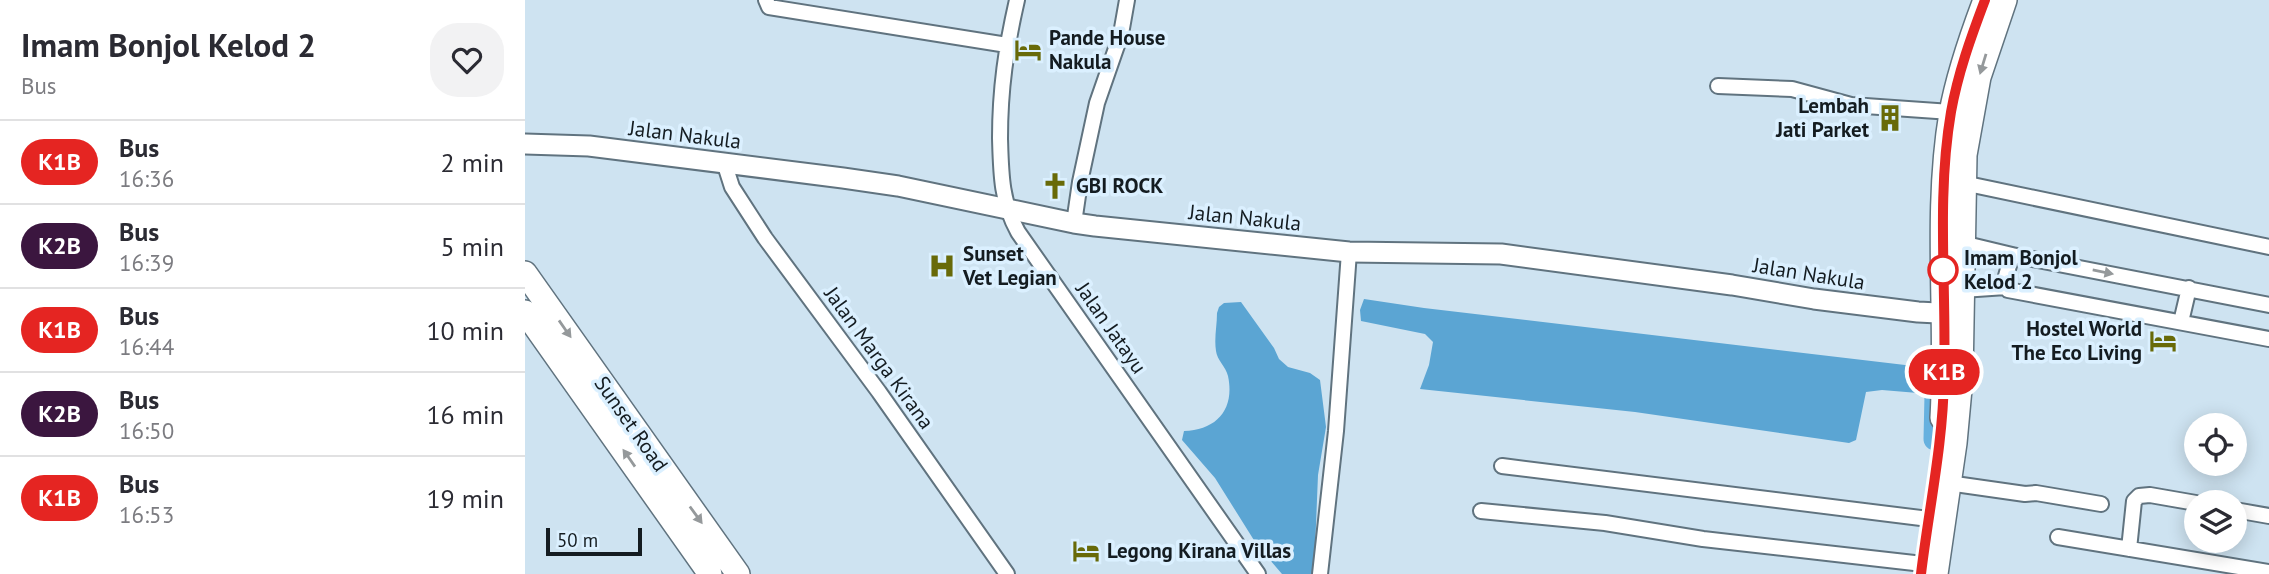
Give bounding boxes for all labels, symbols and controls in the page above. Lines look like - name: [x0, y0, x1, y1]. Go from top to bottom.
- text: Imam Bonjol Kelod 2: [21, 23, 316, 66]
- button: heart: [430, 23, 504, 97]
- place label: Pande House Nakula: [1049, 24, 1165, 75]
- hotel icon: Pande House Nakula: [1013, 35, 1043, 65]
- one-way arrow: [1977, 54, 1987, 75]
- text: Bus: [21, 71, 57, 100]
- place label: Lembah Jati Parket: [1775, 92, 1870, 143]
- building icon: Lembah Jati Parket: [1875, 103, 1905, 133]
- street label: Jalan Nakula: [627, 114, 743, 155]
- text: Bus: [119, 131, 159, 164]
- text: K1B: [38, 146, 81, 177]
- text: 2 min: [441, 146, 504, 179]
- text: 16:36: [119, 164, 174, 193]
- church icon: GBI ROCK: [1040, 171, 1070, 201]
- place label: GBI ROCK: [1076, 172, 1163, 199]
- street label: Jalan Nakula: [1187, 198, 1302, 237]
- text: Bus: [119, 215, 159, 248]
- text: K2B: [38, 230, 81, 261]
- text: 5 min: [441, 230, 504, 263]
- place label: Sunset Vet Legian: [962, 240, 1057, 291]
- place label: Imam Bonjol Kelod 2: [1964, 244, 2079, 295]
- text: 16:39: [119, 248, 174, 277]
- hospital icon: Sunset Vet Legian: [927, 251, 957, 281]
- street label: Jalan Nakula: [1750, 251, 1867, 296]
- marker: Imam Bonjol Kelod 2: [1928, 255, 1958, 285]
- one-way arrow: [2092, 267, 2114, 278]
- street label: Jalan Jatayu: [1070, 276, 1153, 379]
- street label: Jalan Marga Kirana: [818, 280, 940, 434]
- text: Bus: [119, 299, 159, 332]
- text: K1B: [38, 314, 81, 345]
- text: 10 min: [426, 314, 504, 347]
- place label: Hostel World The Eco Living: [2012, 315, 2142, 366]
- one-way arrow: [558, 320, 572, 338]
- hotel icon: Hostel World The Eco Living: [2148, 326, 2178, 356]
- text: 16:44: [119, 332, 174, 361]
- line badge: K1B: [1904, 349, 1984, 395]
- text: K1B: [1923, 356, 1965, 387]
- street label: Sunset Road: [589, 371, 674, 477]
- text: Bus: [119, 383, 159, 416]
- text: K2B: [38, 398, 81, 429]
- text: 16 min: [426, 398, 504, 431]
- map controls: [2184, 413, 2247, 553]
- button: locate: [2184, 413, 2247, 476]
- text: 16:50: [119, 416, 174, 445]
- one-way arrow: [622, 449, 636, 467]
- text: Bus: [119, 467, 159, 500]
- text: K1B: [38, 482, 81, 513]
- text: 19 min: [426, 482, 504, 515]
- button: layers: [2184, 490, 2247, 553]
- text: 16:53: [119, 500, 174, 529]
- one-way arrow: [689, 506, 703, 524]
- scale bar: [546, 525, 642, 557]
- text: 50 m: [557, 528, 598, 552]
- hotel icon: Legong Kirana Villas: [1071, 536, 1101, 566]
- place label: Legong Kirana Villas: [1107, 537, 1291, 564]

